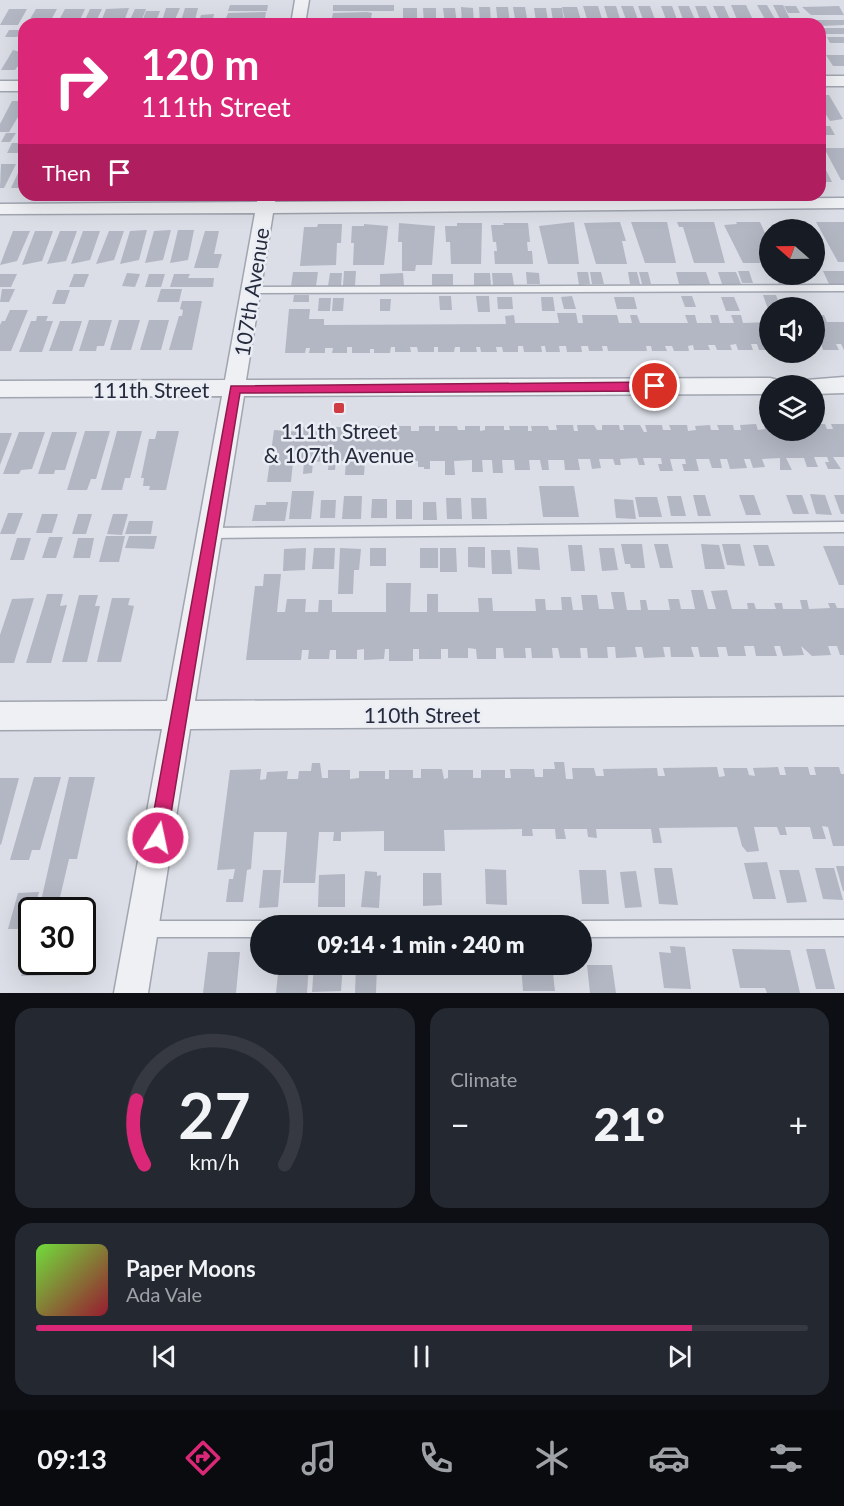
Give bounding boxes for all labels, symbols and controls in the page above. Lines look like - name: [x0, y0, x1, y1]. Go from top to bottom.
- text: 120 m: [141, 39, 259, 89]
- icon: right: [42, 42, 120, 120]
- text: 111th Street: [141, 90, 291, 123]
- icon: arrive: [103, 156, 136, 189]
- text: Then: [42, 159, 91, 186]
- north arrow: [759, 219, 825, 285]
- map controls: [759, 219, 825, 441]
- street label: 107th Avenue: [228, 226, 274, 358]
- button: sound: [759, 297, 825, 363]
- pin: [629, 360, 680, 411]
- icon: arrive: [638, 369, 671, 402]
- button: layers: [759, 375, 825, 441]
- street label: 111th Street: [93, 377, 210, 402]
- marker: 111th Street & 107th Avenue: [332, 401, 346, 415]
- place label: 111th Street & 107th Avenue: [264, 418, 414, 467]
- street label: 110th Street: [364, 702, 481, 727]
- position arrow: [126, 806, 190, 870]
- speed limit sign: 30: [18, 897, 96, 975]
- text: 09:14 · 1 min · 240 m: [318, 931, 524, 958]
- text: Climate: [451, 1067, 517, 1091]
- text: 27: [179, 1077, 251, 1152]
- text: 21°: [594, 1097, 665, 1151]
- text: −: [451, 1104, 470, 1144]
- text: +: [789, 1104, 808, 1144]
- text: km/h: [190, 1149, 240, 1175]
- text: Paper Moons: [126, 1255, 256, 1282]
- text: Ada Vale: [126, 1282, 202, 1306]
- icon: previous: [148, 1340, 181, 1373]
- icon: pause: [405, 1340, 438, 1373]
- icon: next: [663, 1340, 696, 1373]
- icon: directions: [182, 1437, 224, 1479]
- icon: music: [298, 1437, 340, 1479]
- icon: phone: [415, 1437, 457, 1479]
- icon: climate: [531, 1437, 573, 1479]
- icon: car: [648, 1437, 690, 1479]
- icon: filters: [765, 1437, 807, 1479]
- text: 09:13: [37, 1442, 107, 1475]

